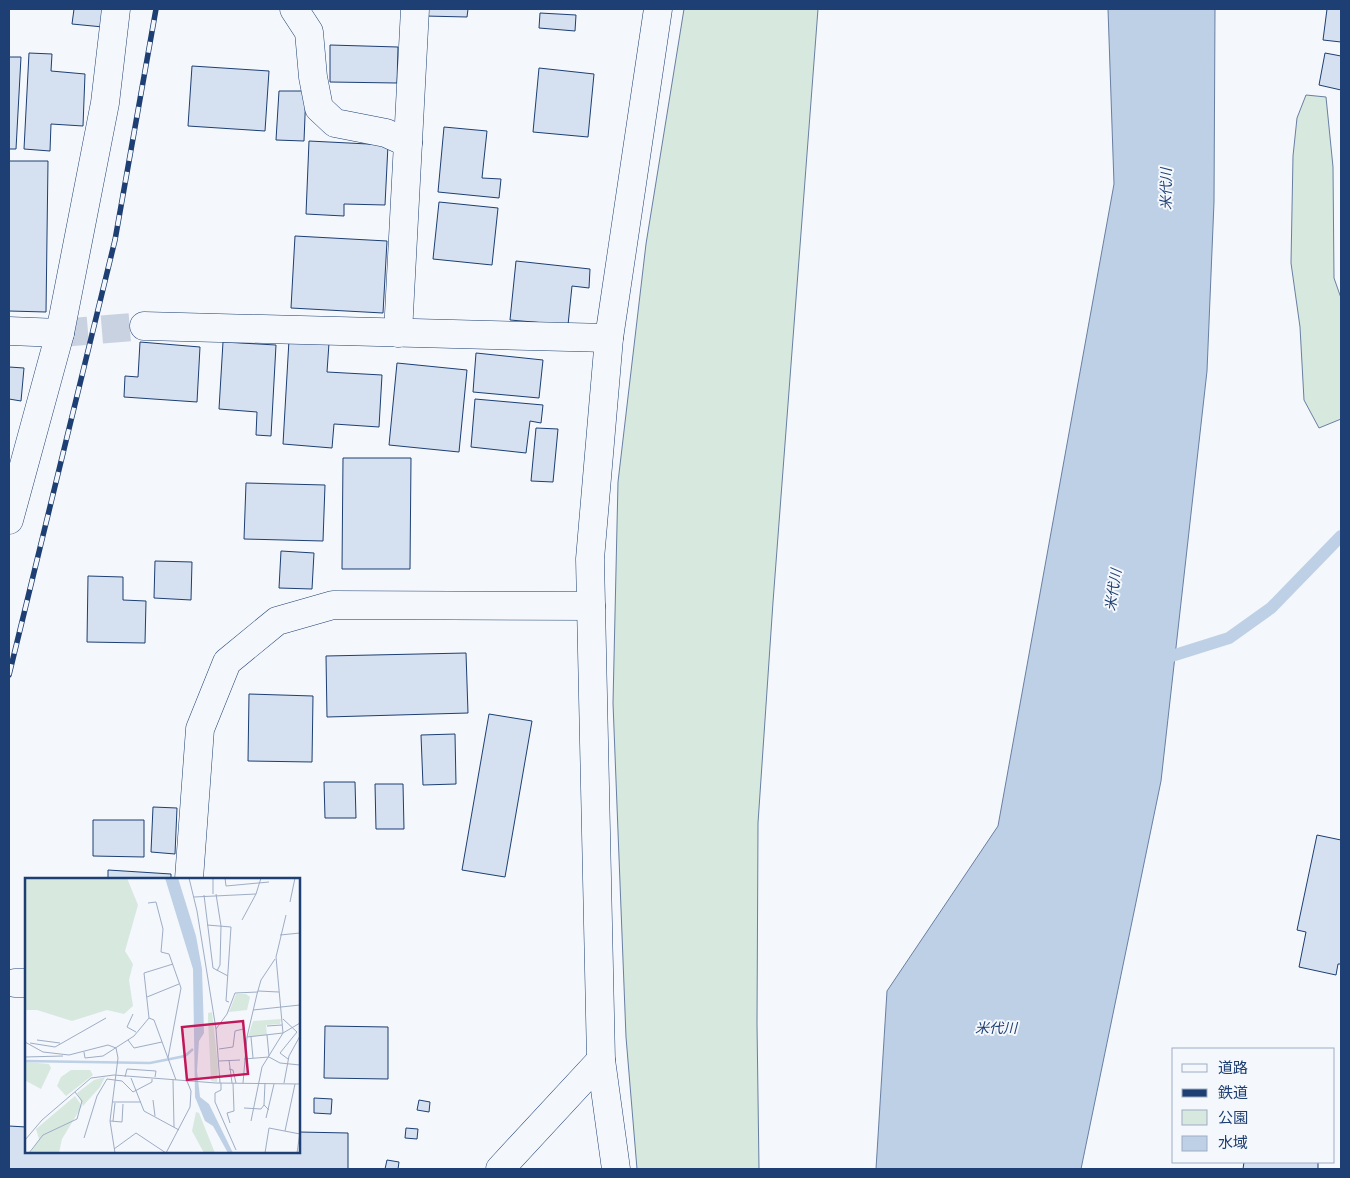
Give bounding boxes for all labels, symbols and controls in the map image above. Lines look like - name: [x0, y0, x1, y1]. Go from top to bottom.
- water label: 米代川: [1158, 166, 1174, 210]
- water label: 米代川: [1102, 566, 1124, 612]
- inset map: [25, 878, 300, 1153]
- water label: 米代川: [975, 1020, 1019, 1036]
- legend: [1172, 1048, 1335, 1163]
- text: 道路: [1218, 1059, 1248, 1077]
- text: 鉄道: [1218, 1084, 1248, 1102]
- text: 公園: [1218, 1109, 1248, 1127]
- text: 水域: [1218, 1134, 1248, 1152]

